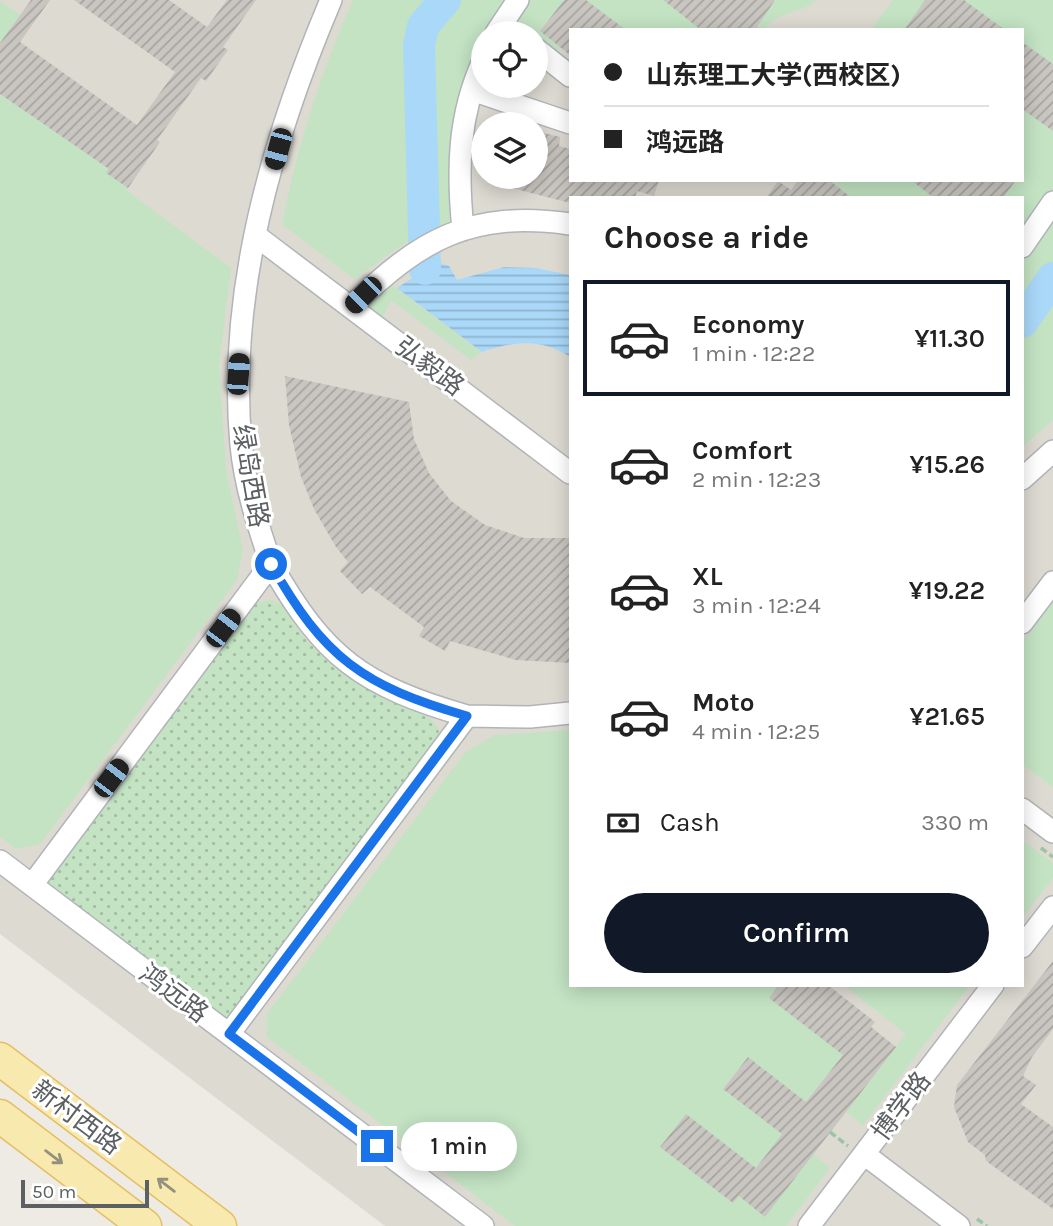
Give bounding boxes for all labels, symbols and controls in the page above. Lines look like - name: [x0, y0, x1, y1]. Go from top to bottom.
- map controls: [471, 21, 548, 189]
- button: locate: [471, 21, 548, 98]
- text: 山东理工大学(西校区): [646, 60, 901, 91]
- button: layers: [471, 112, 548, 189]
- car: [263, 126, 294, 172]
- text: 鸿远路: [646, 127, 724, 158]
- text: Choose a ride: [604, 219, 809, 256]
- car: [341, 273, 386, 317]
- icon: car: [608, 307, 671, 370]
- text: Economy: [692, 309, 804, 340]
- text: ¥11.30: [914, 323, 985, 354]
- street label: 弘毅路: [389, 331, 470, 402]
- text: 1 min · 12:22: [692, 340, 815, 367]
- car: [227, 352, 250, 396]
- street label: 绿岛西路: [226, 422, 275, 530]
- icon: car: [608, 433, 671, 496]
- text: Comfort: [692, 435, 793, 466]
- text: ¥15.26: [910, 449, 985, 480]
- text: 2 min · 12:23: [692, 466, 821, 493]
- route start: [255, 548, 287, 580]
- icon: car: [608, 559, 671, 622]
- text: XL: [692, 561, 723, 592]
- text: ¥19.22: [909, 575, 985, 606]
- text: 3 min · 12:24: [692, 592, 821, 619]
- car: [202, 605, 245, 651]
- icon: car: [608, 685, 671, 748]
- text: Moto: [692, 687, 754, 718]
- text: ¥21.65: [910, 701, 985, 732]
- text: 4 min · 12:25: [692, 718, 820, 745]
- car: [90, 755, 133, 801]
- icon: cash: [604, 804, 642, 842]
- text: Cash: [660, 807, 720, 838]
- text: 330 m: [921, 809, 989, 836]
- button: Confirm: [604, 893, 989, 973]
- street label: 鸿远路: [133, 958, 214, 1029]
- street label: 博学路: [866, 1066, 937, 1147]
- street label: 新村西路: [26, 1074, 128, 1161]
- callout: 1 min: [402, 1122, 517, 1170]
- route end: [361, 1130, 393, 1162]
- text: 1 min: [430, 1133, 488, 1160]
- one-way arrow: [45, 1150, 63, 1165]
- scale bar: [21, 1177, 149, 1209]
- one-way arrow: [157, 1177, 176, 1192]
- text: 50 m: [32, 1181, 76, 1203]

